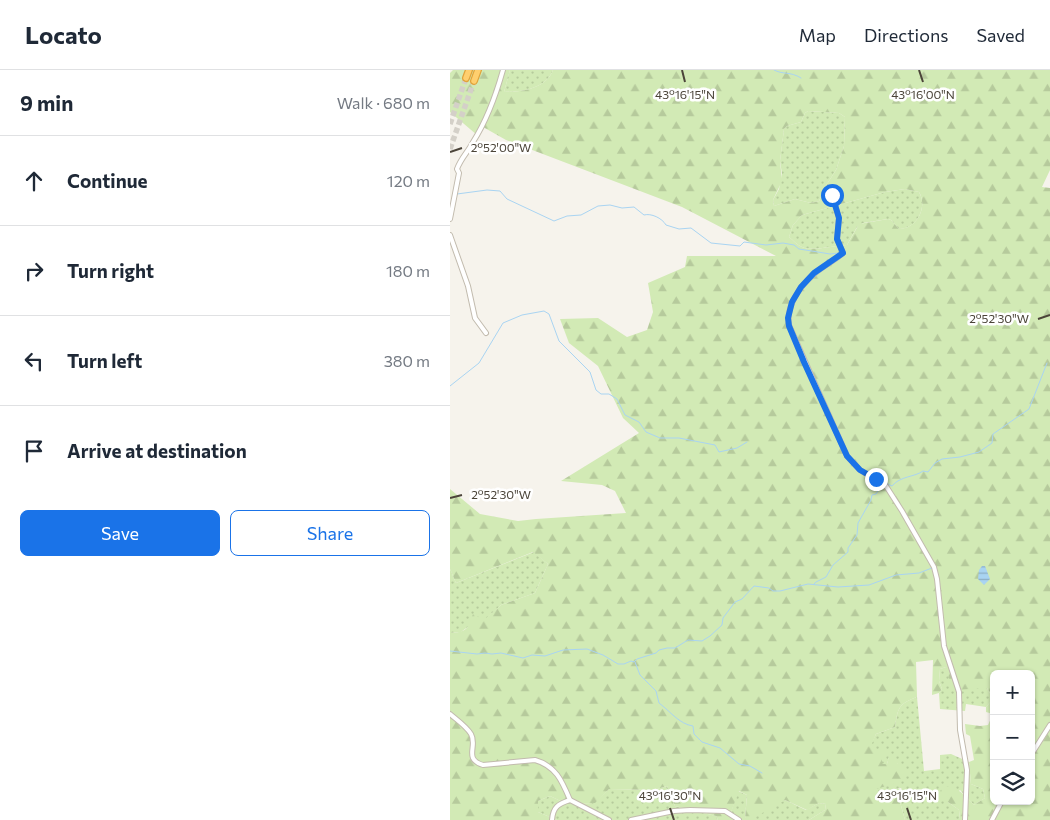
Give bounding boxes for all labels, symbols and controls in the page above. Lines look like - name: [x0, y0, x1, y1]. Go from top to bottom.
- text: Locato: [25, 20, 102, 49]
- text: Map: [799, 24, 836, 46]
- text: Directions: [864, 24, 948, 46]
- text: Saved: [976, 24, 1025, 46]
- text: 43°16'15"N: [655, 87, 715, 101]
- text: 43°16'00"N: [891, 87, 955, 101]
- text: 9 min: [20, 90, 73, 115]
- text: Walk · 680 m: [337, 93, 430, 112]
- text: 2°52'00"W: [471, 140, 531, 154]
- icon: ahead: [20, 167, 48, 195]
- text: Continue: [67, 169, 147, 192]
- text: 120 m: [387, 171, 430, 190]
- route start: [821, 184, 844, 207]
- icon: right: [20, 257, 48, 285]
- text: Turn right: [67, 259, 154, 282]
- text: 180 m: [386, 261, 430, 280]
- text: 2°52'30"W: [969, 311, 1029, 325]
- icon: left: [20, 347, 48, 375]
- text: Turn left: [67, 349, 142, 372]
- text: 380 m: [384, 351, 430, 370]
- icon: arrive: [20, 437, 48, 465]
- text: Arrive at destination: [67, 439, 247, 462]
- route end: [865, 468, 888, 491]
- text: 2°52'30"W: [471, 487, 531, 501]
- button: Save: [20, 510, 220, 556]
- button: Share: [230, 510, 430, 556]
- map controls: [990, 670, 1035, 805]
- button: +: [990, 670, 1035, 715]
- button: −: [990, 715, 1035, 760]
- button: layers: [990, 760, 1035, 805]
- text: 43°16'30"N: [639, 788, 701, 802]
- text: 43°16'15"N: [877, 788, 937, 802]

